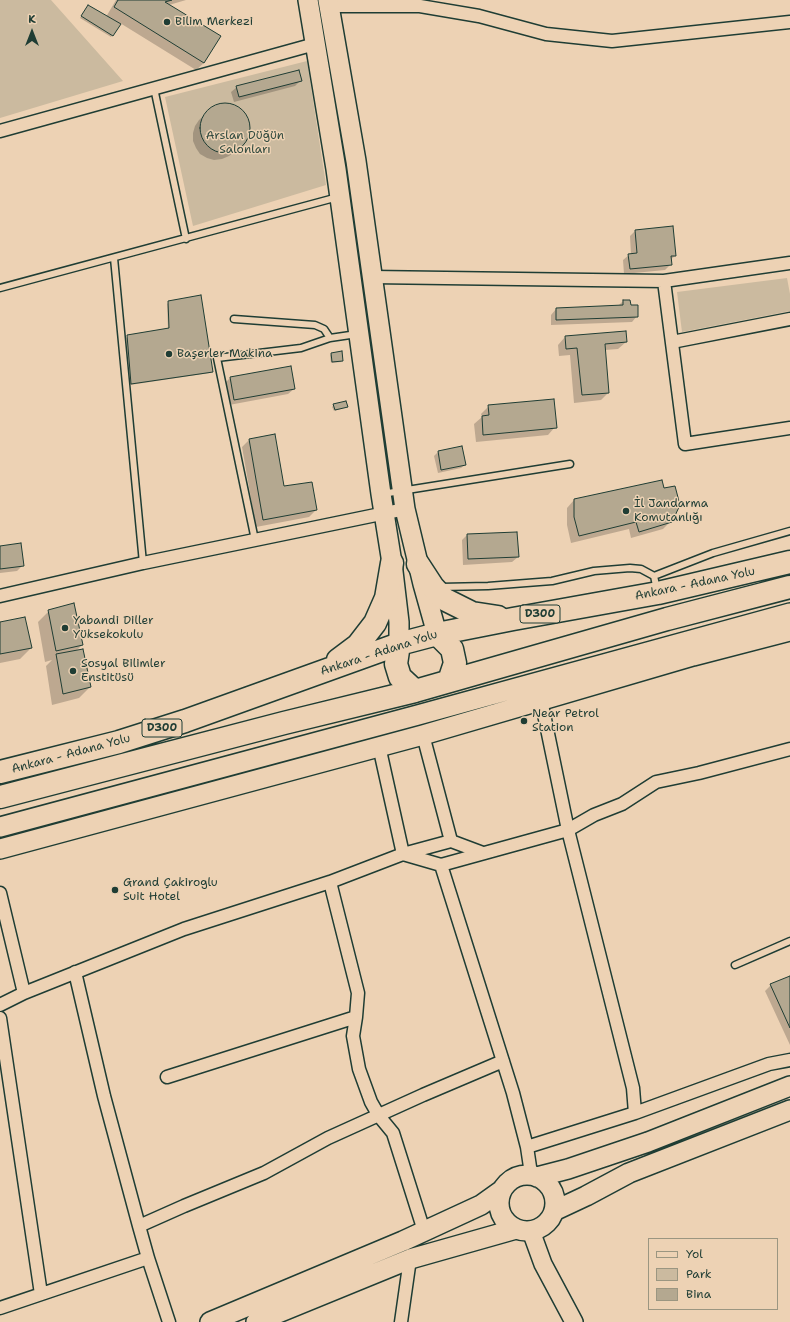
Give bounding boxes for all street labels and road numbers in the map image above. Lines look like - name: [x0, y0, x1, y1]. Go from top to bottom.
- street label: Ankara - Adana Yolu: [634, 564, 756, 604]
- road number: D300: [520, 605, 560, 623]
- street label: Ankara - Adana Yolu: [319, 627, 439, 679]
- road number: D300: [142, 719, 182, 737]
- street label: Ankara - Adana Yolu: [10, 731, 132, 777]

